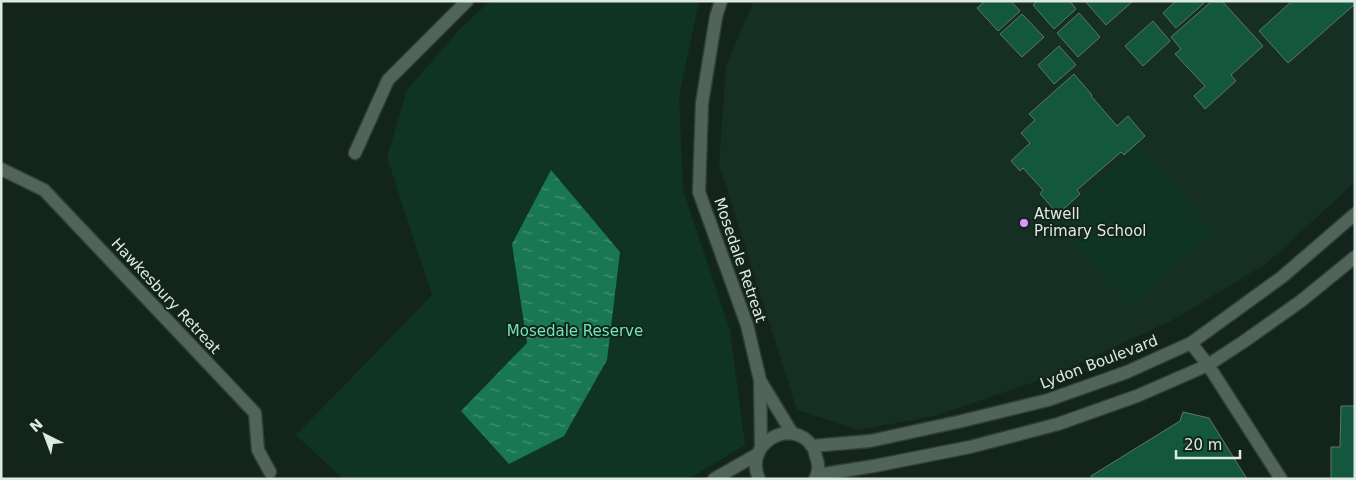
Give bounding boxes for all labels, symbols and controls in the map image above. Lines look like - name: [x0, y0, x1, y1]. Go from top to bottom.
- street label: Mosedale Retreat: [710, 195, 770, 325]
- place label: Atwell Primary School: [1034, 205, 1147, 240]
- marker: Atwell Primary School: [1018, 217, 1030, 229]
- street label: Hawkesbury Retreat: [108, 234, 224, 358]
- park label: Mosedale Reserve: [507, 322, 643, 340]
- street label: Lydon Boulevard: [1038, 331, 1160, 393]
- north arrow: [20, 410, 70, 460]
- text: N: [27, 415, 46, 435]
- scale bar: [1176, 428, 1240, 460]
- text: 20 m: [1184, 436, 1222, 454]

